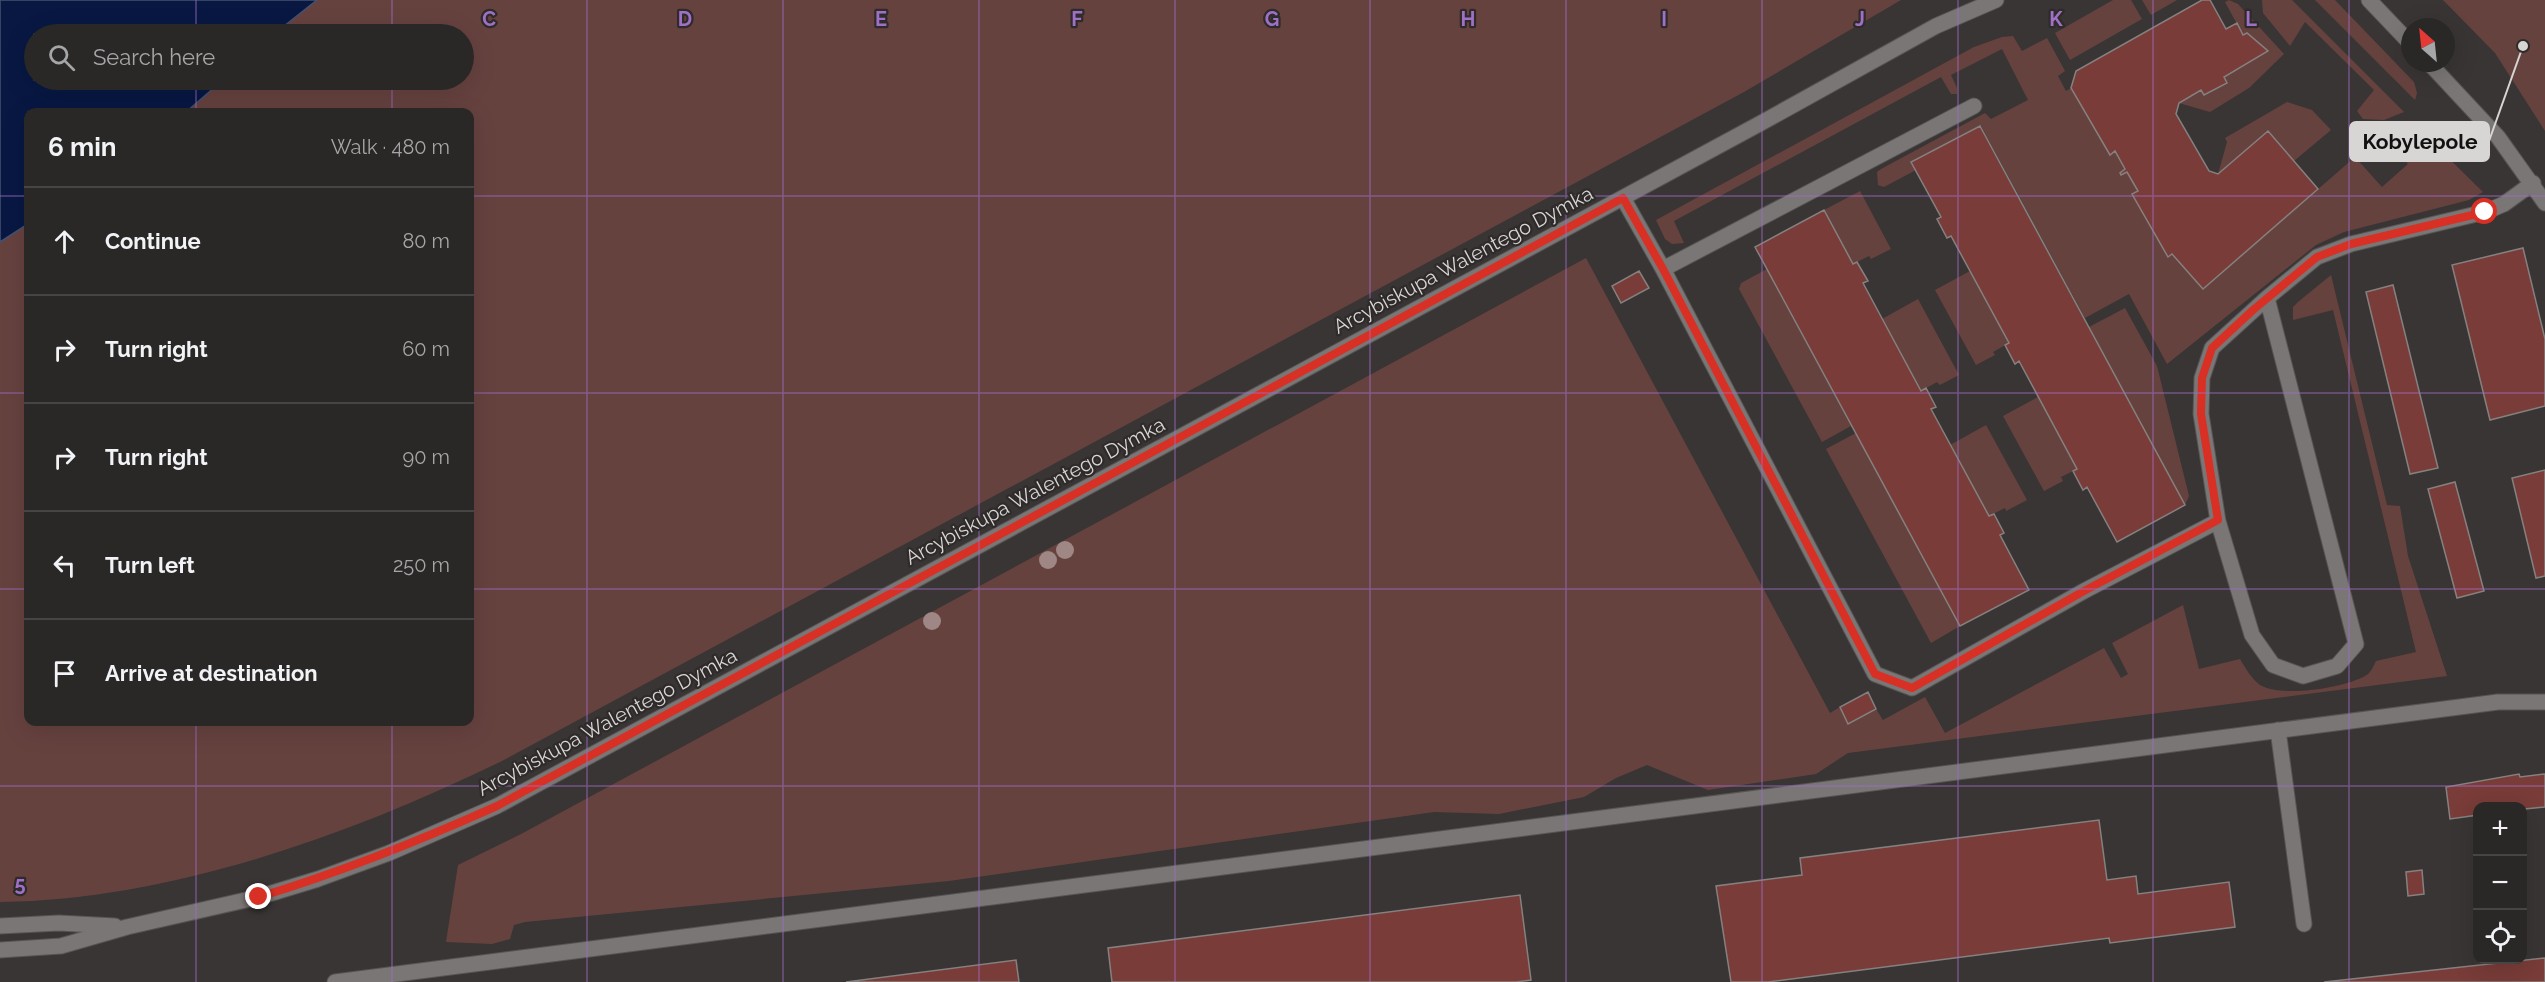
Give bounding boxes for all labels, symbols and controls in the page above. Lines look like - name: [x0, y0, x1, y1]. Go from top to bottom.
- text: C: [482, 7, 496, 31]
- text: D: [678, 7, 692, 31]
- text: E: [875, 7, 887, 31]
- text: F: [1071, 7, 1083, 31]
- text: G: [1265, 7, 1279, 31]
- text: H: [1461, 7, 1475, 31]
- text: I: [1661, 7, 1667, 31]
- text: J: [1855, 7, 1865, 31]
- text: K: [2049, 7, 2063, 31]
- text: L: [2245, 7, 2257, 31]
- north arrow: [2401, 18, 2455, 72]
- search box: [24, 24, 474, 90]
- icon: search: [45, 41, 78, 74]
- text: Search here: [93, 44, 215, 70]
- callout: Kobylepole: [2350, 122, 2489, 161]
- text: Kobylepole: [2362, 129, 2478, 154]
- text: 6 min: [48, 132, 117, 162]
- text: Walk · 480 m: [331, 135, 450, 159]
- street label: Arcybiskupa Walentego Dymka: [1329, 181, 1597, 339]
- route start: [2471, 198, 2497, 224]
- icon: ahead: [48, 225, 81, 258]
- text: Continue: [105, 228, 201, 254]
- text: 80 m: [402, 229, 450, 253]
- icon: right: [48, 333, 81, 366]
- text: Turn right: [105, 336, 208, 362]
- text: 60 m: [402, 337, 450, 361]
- street label: Arcybiskupa Walentego Dymka: [901, 412, 1169, 570]
- icon: right: [48, 441, 81, 474]
- text: Turn right: [105, 444, 208, 470]
- text: 90 m: [403, 445, 450, 469]
- icon: left: [48, 549, 81, 582]
- text: Turn left: [105, 552, 195, 578]
- text: 250 m: [393, 553, 450, 577]
- street label: Arcybiskupa Walentego Dymka: [473, 643, 741, 801]
- icon: arrive: [48, 657, 81, 690]
- text: Arrive at destination: [105, 660, 318, 686]
- map controls: [2473, 802, 2527, 964]
- button: +: [2473, 802, 2527, 856]
- button: −: [2473, 856, 2527, 910]
- text: 5: [14, 872, 26, 896]
- route end: [245, 883, 271, 909]
- button: locate: [2473, 910, 2527, 964]

